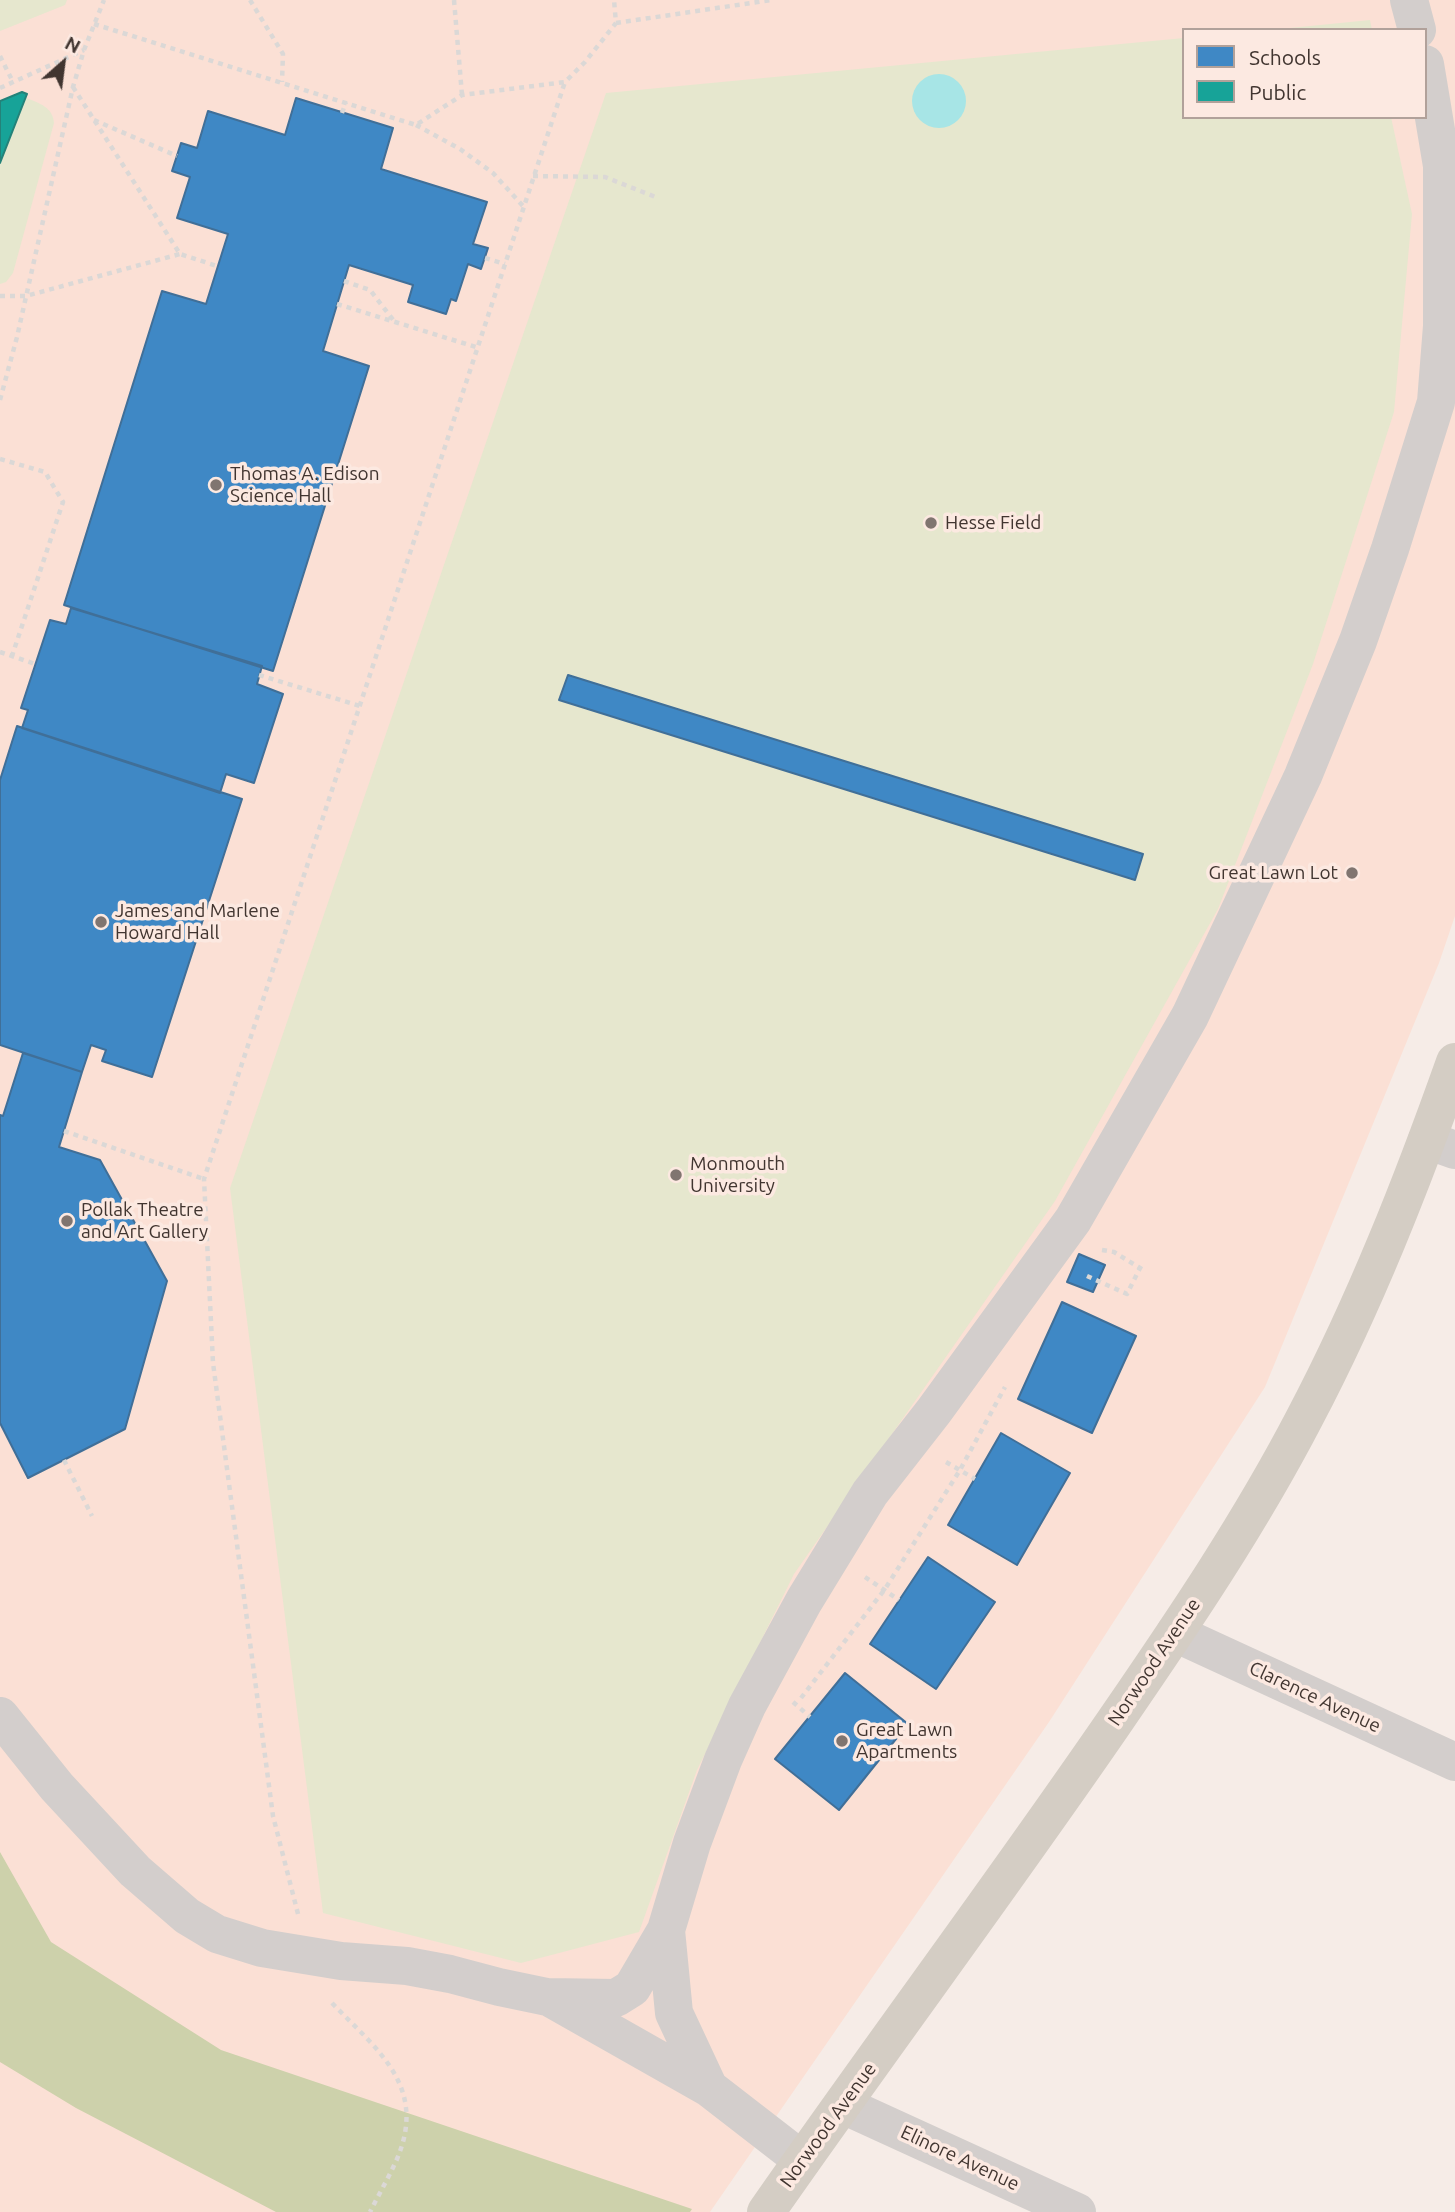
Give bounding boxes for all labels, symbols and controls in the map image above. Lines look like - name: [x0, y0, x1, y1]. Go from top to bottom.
- north arrow: [28, 28, 98, 98]
- legend: [1182, 28, 1427, 119]
- text: N: [61, 31, 84, 58]
- text: Schools: [1249, 45, 1321, 69]
- text: Public: [1249, 80, 1306, 104]
- place label: Thomas A. Edison Science Hall: [230, 463, 380, 507]
- marker: Thomas A. Edison Science Hall: [208, 477, 224, 493]
- place label: Hesse Field: [945, 512, 1041, 534]
- marker: Hesse Field: [923, 515, 939, 531]
- place label: Great Lawn Lot: [1209, 862, 1338, 884]
- marker: Great Lawn Lot: [1344, 865, 1360, 881]
- place label: James and Marlene Howard Hall: [115, 900, 280, 944]
- marker: James and Marlene Howard Hall: [93, 914, 109, 930]
- place label: Monmouth University: [690, 1153, 785, 1197]
- marker: Monmouth University: [668, 1167, 684, 1183]
- place label: Pollak Theatre and Art Gallery: [81, 1199, 208, 1243]
- marker: Pollak Theatre and Art Gallery: [59, 1213, 75, 1229]
- street label: Norwood Avenue: [1103, 1594, 1205, 1730]
- street label: Clarence Avenue: [1246, 1657, 1384, 1737]
- place label: Great Lawn Apartments: [856, 1719, 957, 1763]
- marker: Great Lawn Apartments: [834, 1733, 850, 1749]
- street label: Norwood Avenue: [775, 2058, 881, 2192]
- street label: Elinore Avenue: [897, 2121, 1023, 2195]

